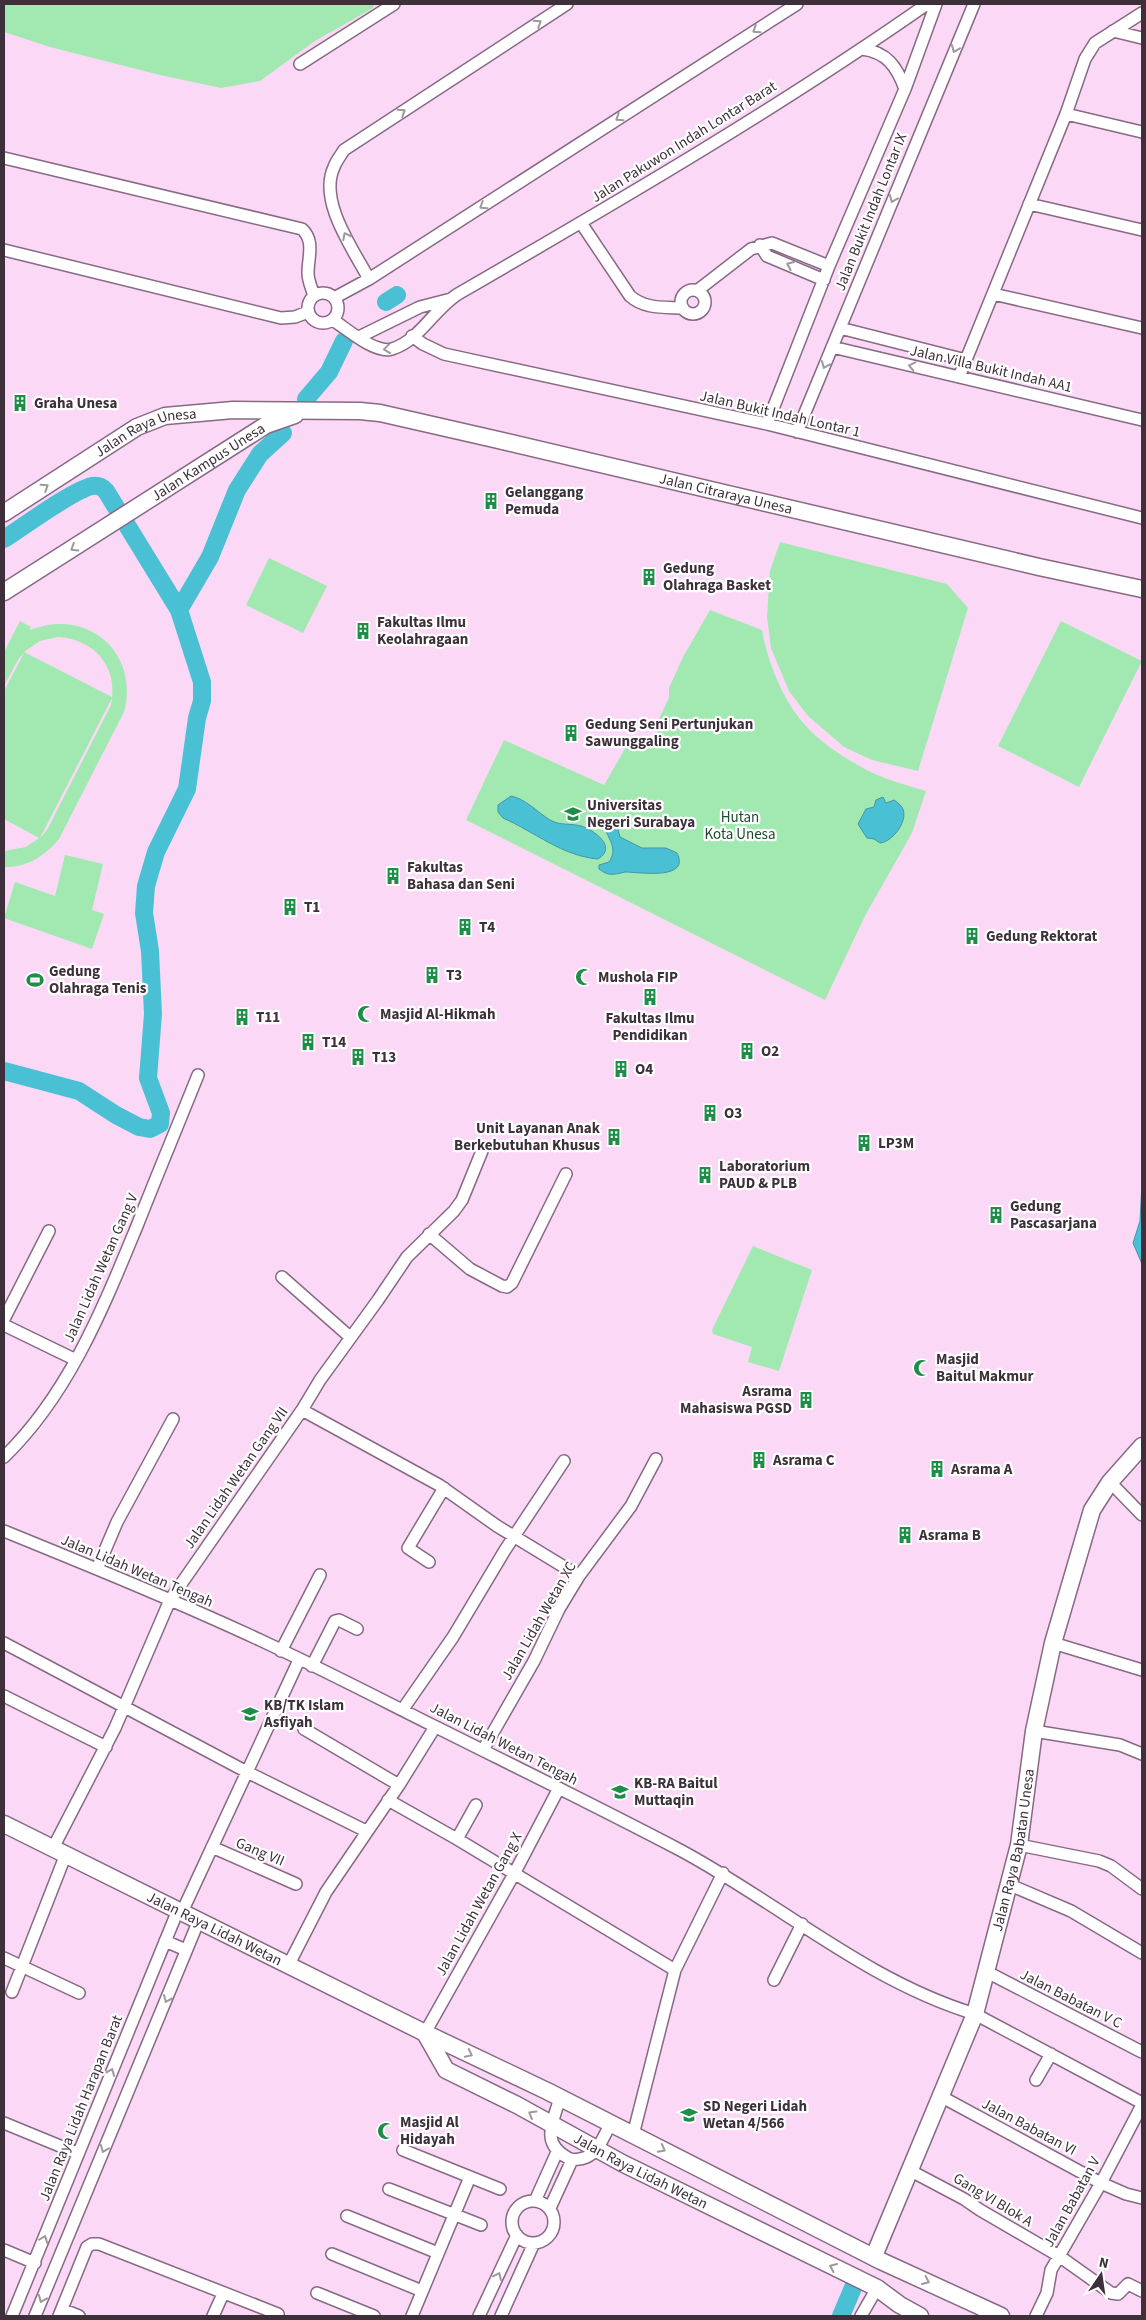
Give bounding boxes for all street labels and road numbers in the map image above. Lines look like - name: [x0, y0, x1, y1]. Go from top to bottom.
- street label: Jalan Pakuwon Indah Lontar Barat: [587, 76, 781, 208]
- street label: Jalan Bukit Indah Lontar IX: [830, 130, 912, 294]
- street label: Jalan Villa Bukit Indah AA1: [908, 340, 1074, 398]
- street label: Jalan Bukit Indah Lontar 1: [698, 385, 862, 443]
- street label: Jalan Raya Unesa: [91, 403, 197, 462]
- street label: Jalan Kampus Unesa: [147, 418, 269, 506]
- street label: Jalan Citraraya Unesa: [657, 468, 795, 519]
- street label: Jalan Lidah Wetan Gang V: [59, 1190, 143, 1346]
- street label: Jalan Lidah Wetan Gang VII: [179, 1403, 293, 1553]
- street label: Jalan Lidah Wetan Tengah: [58, 1529, 216, 1613]
- street label: Jalan Lidah Wetan XC: [496, 1557, 582, 1684]
- street label: Jalan Lidah Wetan Tengah: [426, 1697, 582, 1791]
- street label: Jalan Raya Babatan Unesa: [987, 1767, 1039, 1933]
- street label: Jalan Lidah Wetan Gang X: [431, 1828, 527, 1980]
- street label: Gang VII: [232, 1832, 288, 1872]
- street label: Jalan Raya Lidah Wetan: [143, 1886, 286, 1971]
- street label: Jalan Babatan V C: [1016, 1964, 1126, 2034]
- street label: Jalan Raya Lidah Harapan Barat: [34, 2012, 128, 2204]
- street label: Jalan Babatan VI: [978, 2093, 1080, 2161]
- street label: Jalan Raya Lidah Wetan: [570, 2128, 712, 2214]
- street label: Jalan Babatan V: [1038, 2153, 1106, 2251]
- street label: Gang VI Blok A: [949, 2168, 1038, 2233]

